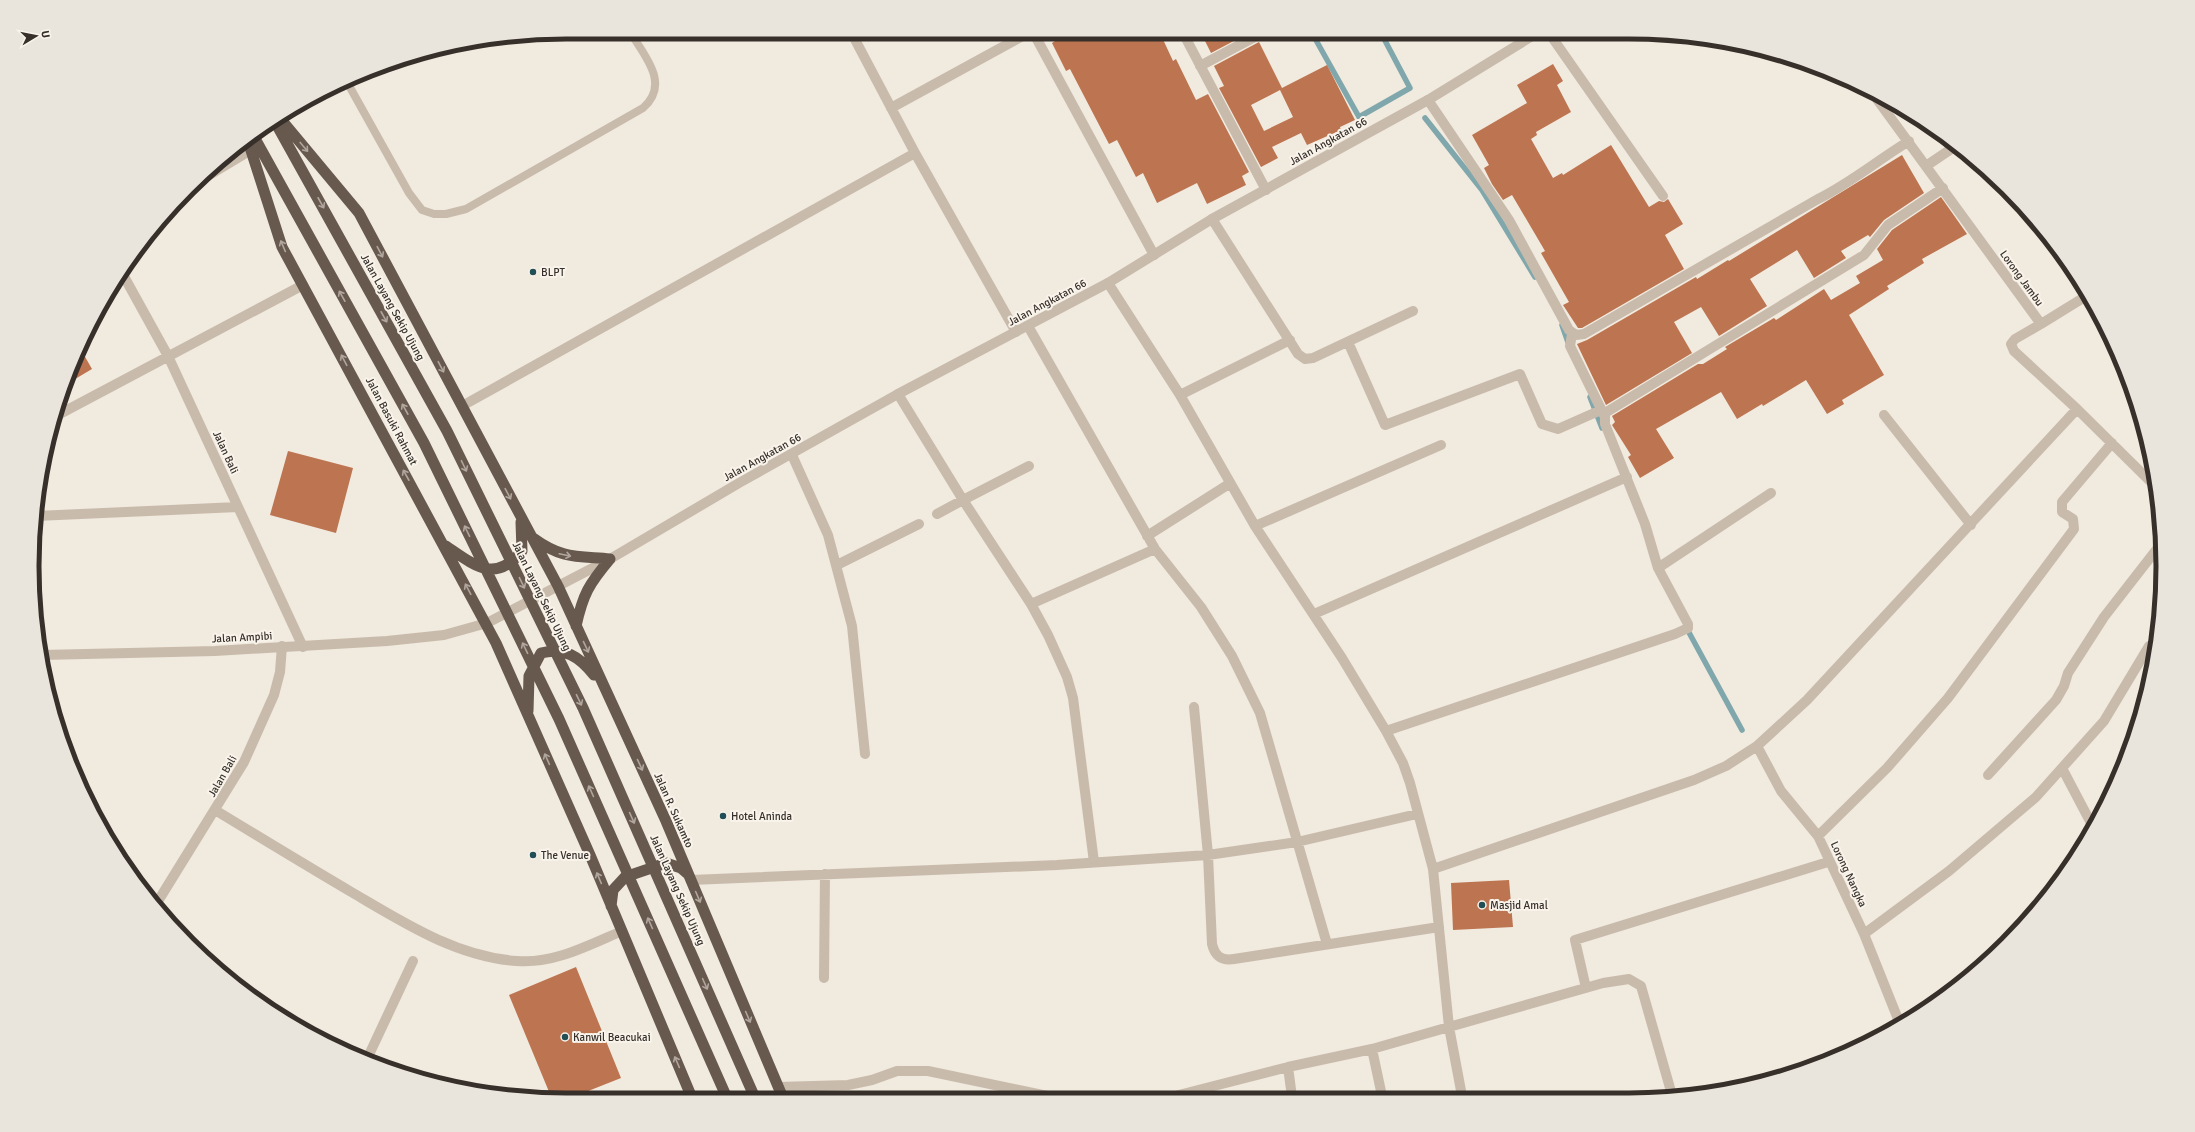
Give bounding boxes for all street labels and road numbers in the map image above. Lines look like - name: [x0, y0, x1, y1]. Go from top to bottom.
- street label: Jalan Angkatan 66: [1287, 115, 1369, 168]
- street label: Lorong Jambu: [1997, 248, 2046, 309]
- street label: Jalan Layang Sekip Ujung: [358, 252, 427, 363]
- street label: Jalan Angkatan 66: [1006, 276, 1089, 329]
- street label: Jalan Basuki Rahmat: [363, 375, 420, 467]
- street label: Jalan Bali: [210, 429, 241, 476]
- street label: Jalan Angkatan 66: [721, 431, 803, 484]
- street label: Jalan Layang Sekip Ujung: [509, 539, 574, 653]
- street label: Jalan Ampibi: [211, 629, 273, 646]
- street label: Jalan Bali: [205, 753, 240, 799]
- street label: Jalan R. Sukamto: [651, 771, 696, 850]
- street label: Jalan Layang Sekip Ujung: [647, 833, 708, 948]
- street label: Lorong Nangka: [1828, 839, 1870, 909]

